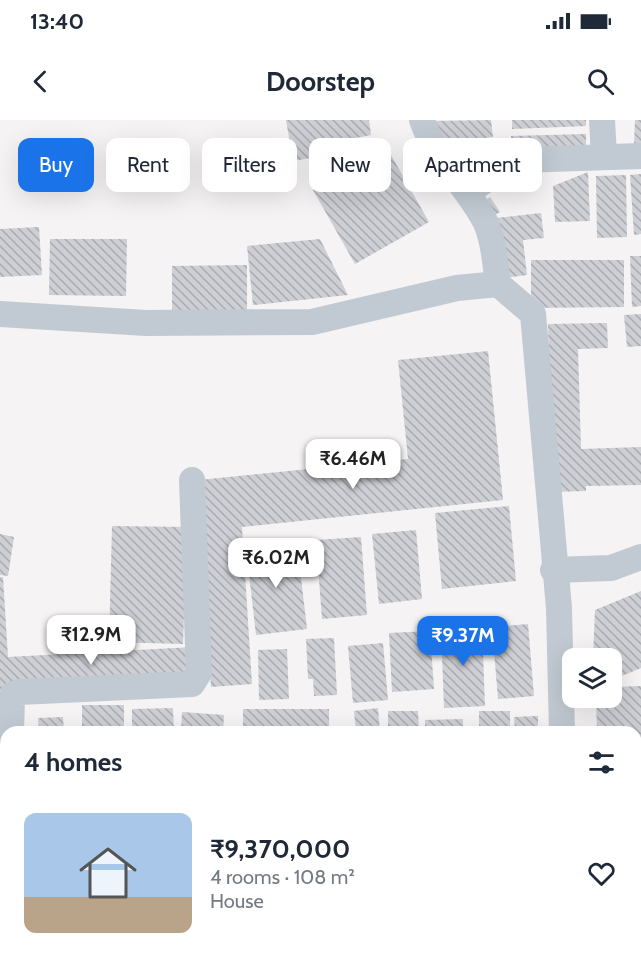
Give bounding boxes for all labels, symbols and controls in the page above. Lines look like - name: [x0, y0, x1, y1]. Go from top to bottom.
- text: 13:40: [30, 8, 84, 35]
- icon: back: [24, 65, 57, 98]
- text: Doorstep: [266, 65, 375, 98]
- icon: search: [584, 65, 617, 98]
- chip: Buy: [18, 138, 94, 192]
- chip: Rent: [106, 138, 190, 192]
- chip: Filters: [202, 138, 297, 192]
- chip: New: [309, 138, 391, 192]
- chip: Apartment: [403, 138, 542, 192]
- pin: ₹6.46M: [304, 439, 402, 490]
- text: ₹6.46M: [320, 446, 386, 470]
- pin: ₹6.02M: [227, 538, 325, 589]
- text: ₹6.02M: [242, 545, 310, 569]
- pin: ₹12.9M: [42, 615, 140, 666]
- pin: ₹9.37M: [414, 616, 512, 667]
- text: ₹12.9M: [61, 622, 121, 646]
- text: ₹9.37M: [431, 623, 495, 647]
- map controls: [562, 648, 622, 708]
- button: layers: [562, 648, 622, 708]
- text: 4 homes: [24, 746, 122, 778]
- icon: filters: [585, 746, 618, 779]
- text: ₹9,370,000: [210, 833, 350, 865]
- icon: home: [72, 837, 144, 909]
- icon: heart: [585, 857, 618, 890]
- text: 4 rooms · 108 m²: [210, 865, 355, 889]
- text: House: [210, 889, 264, 913]

